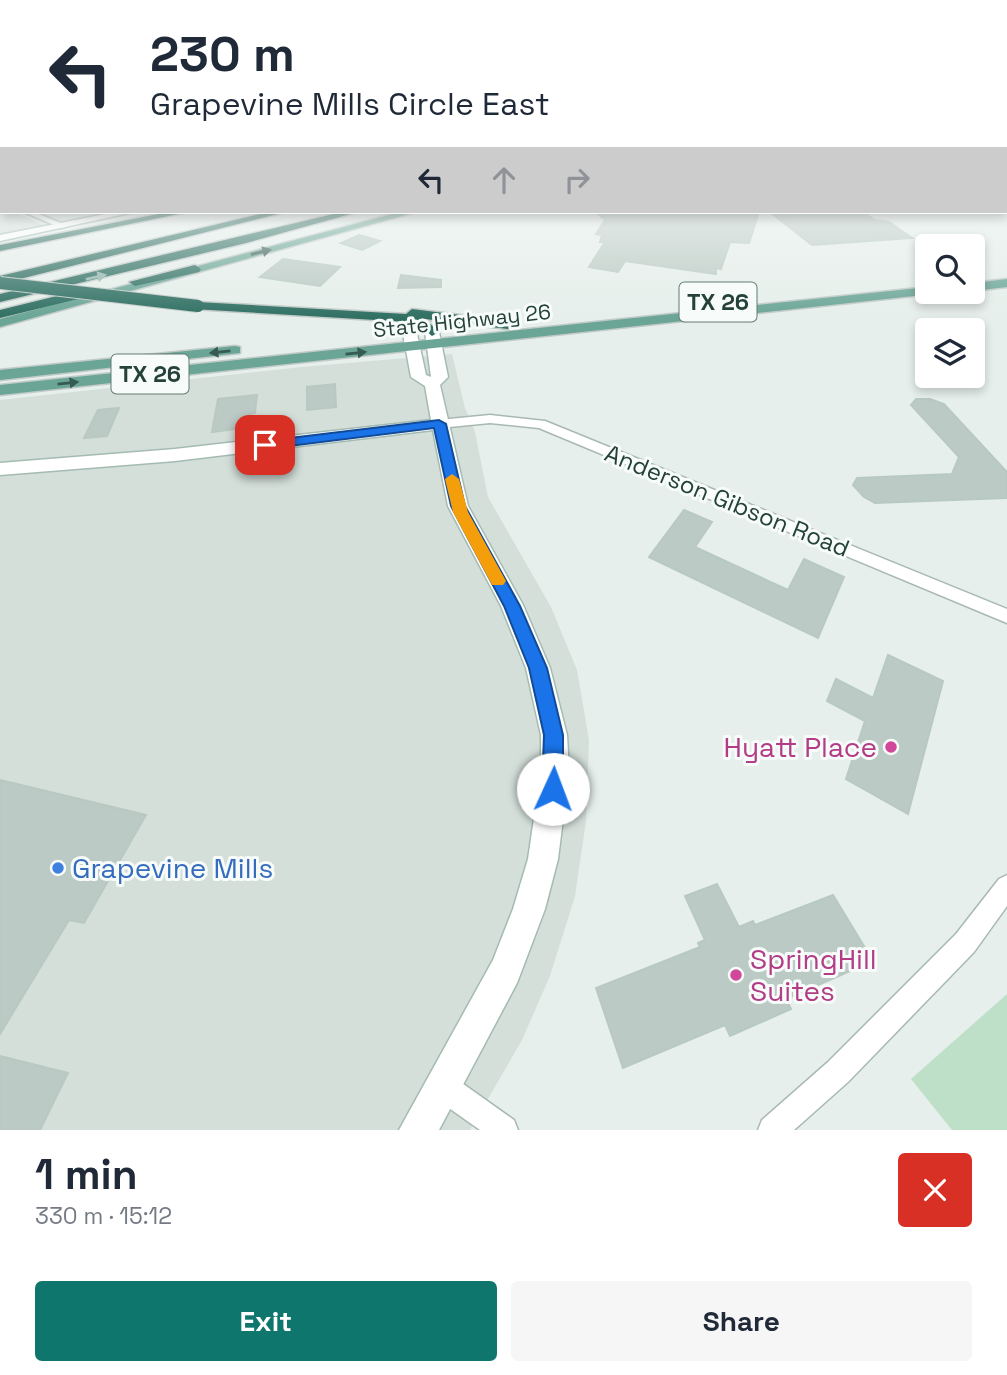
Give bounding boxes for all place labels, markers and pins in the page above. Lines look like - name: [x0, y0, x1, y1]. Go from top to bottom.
- pin: [235, 415, 295, 475]
- place label: Hyatt Place: [724, 729, 877, 765]
- marker: Hyatt Place: [883, 739, 899, 755]
- place label: Grapevine Mills: [72, 850, 273, 886]
- marker: Grapevine Mills: [50, 860, 66, 876]
- place label: SpringHill Suites: [750, 941, 877, 1009]
- marker: SpringHill Suites: [728, 967, 744, 983]

